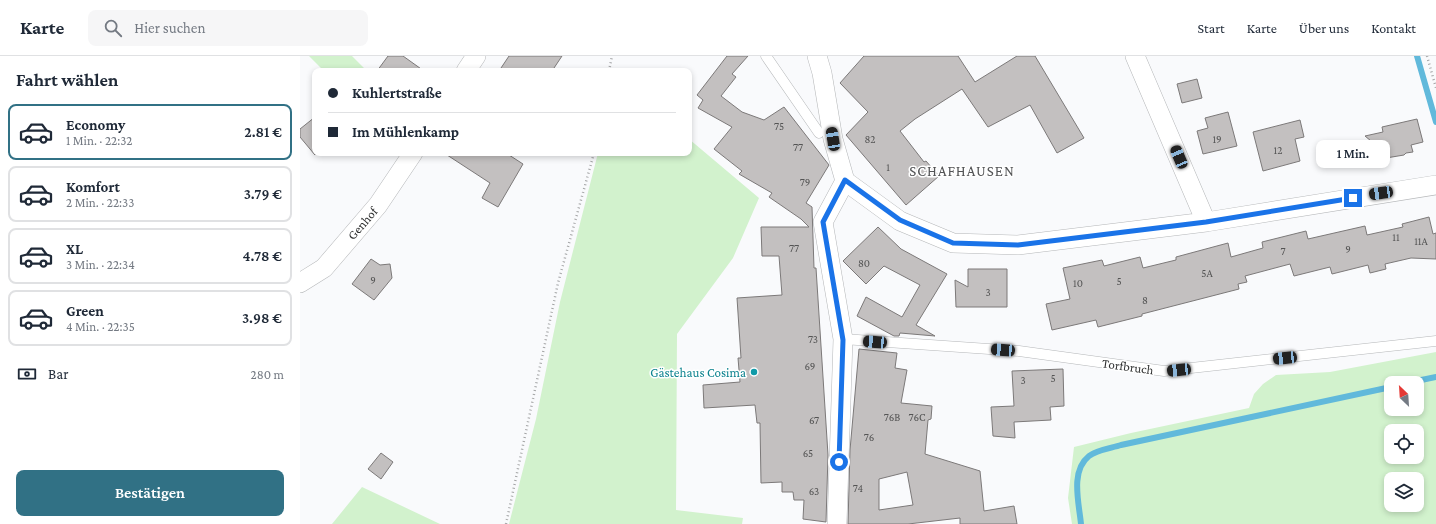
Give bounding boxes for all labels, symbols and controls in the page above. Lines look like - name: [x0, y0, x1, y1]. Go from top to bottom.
- search box: [88, 10, 368, 46]
- text: Karte: [20, 17, 64, 38]
- icon: search: [102, 17, 124, 39]
- text: Hier suchen: [134, 20, 206, 36]
- text: Start: [1198, 20, 1225, 36]
- text: Karte: [1247, 20, 1277, 36]
- text: Über uns: [1299, 20, 1349, 36]
- text: Kontakt: [1371, 20, 1416, 36]
- text: Fahrt wählen: [16, 70, 118, 90]
- text: Kuhlertstraße: [352, 85, 442, 101]
- icon: car: [18, 114, 54, 150]
- text: Economy: [66, 117, 125, 133]
- house number: 75: [774, 120, 784, 132]
- text: 2.81 €: [244, 124, 282, 140]
- text: Im Mühlenkamp: [352, 124, 459, 140]
- car: [825, 126, 841, 152]
- text: 1 Min. · 22:32: [66, 133, 133, 148]
- house number: 82: [864, 133, 876, 145]
- house number: 19: [1212, 133, 1222, 145]
- callout: 1 Min.: [1316, 140, 1390, 168]
- house number: 77: [793, 141, 803, 153]
- car: [1169, 144, 1189, 170]
- house number: 12: [1274, 144, 1282, 156]
- text: 1 Min.: [1337, 146, 1369, 161]
- house number: 1: [886, 161, 890, 173]
- district label: SCHAFHAUSEN: [909, 163, 1015, 179]
- icon: car: [18, 176, 54, 212]
- house number: 79: [800, 176, 810, 188]
- text: Komfort: [66, 179, 120, 195]
- car: [1368, 185, 1394, 201]
- text: 3.79 €: [244, 186, 282, 202]
- route end: [1344, 189, 1362, 207]
- text: 2 Min. · 22:33: [66, 195, 134, 210]
- street label: Genhof: [344, 203, 381, 243]
- house number: 11: [1392, 231, 1400, 243]
- house number: 11A: [1414, 235, 1429, 247]
- icon: car: [18, 238, 54, 274]
- text: XL: [66, 241, 83, 257]
- house number: 77: [789, 242, 799, 254]
- house number: 9: [1345, 243, 1351, 255]
- house number: 7: [1280, 245, 1286, 257]
- text: 4.78 €: [243, 248, 282, 264]
- text: 3 Min. · 22:34: [66, 257, 135, 272]
- house number: 80: [858, 257, 870, 269]
- house number: 5A: [1201, 267, 1213, 279]
- house number: 9: [370, 274, 376, 286]
- house number: 5: [1116, 275, 1122, 287]
- house number: 10: [1073, 277, 1083, 289]
- house number: 3: [985, 286, 991, 298]
- house number: 8: [1142, 294, 1148, 306]
- icon: car: [18, 300, 54, 336]
- text: Green: [66, 303, 104, 319]
- text: 3.98 €: [242, 310, 282, 326]
- text: 4 Min. · 22:35: [66, 319, 135, 334]
- house number: 73: [808, 333, 818, 345]
- car: [863, 335, 887, 349]
- car: [991, 343, 1015, 357]
- car: [1272, 351, 1298, 365]
- street label: Torfbruch: [1101, 355, 1155, 378]
- house number: 69: [805, 360, 815, 372]
- icon: cash: [16, 363, 38, 385]
- car: [1166, 363, 1192, 377]
- place label: Gästehaus Cosima: [650, 365, 746, 380]
- text: Bar: [48, 366, 68, 382]
- text: 280 m: [251, 367, 284, 382]
- marker: Gästehaus Cosima: [749, 367, 759, 377]
- house number: 5: [1050, 372, 1056, 384]
- house number: 3: [1020, 374, 1026, 386]
- north arrow: [1384, 376, 1424, 416]
- map controls: [1384, 376, 1424, 512]
- house number: 76B: [884, 411, 900, 423]
- house number: 76C: [908, 411, 926, 423]
- house number: 67: [809, 414, 819, 426]
- button: locate: [1384, 424, 1424, 464]
- house number: 76: [864, 431, 874, 443]
- house number: 65: [803, 447, 813, 459]
- route start: [830, 453, 848, 471]
- button: Bestätigen: [16, 470, 284, 516]
- button: layers: [1384, 472, 1424, 512]
- house number: 74: [853, 482, 864, 494]
- house number: 63: [809, 485, 819, 497]

